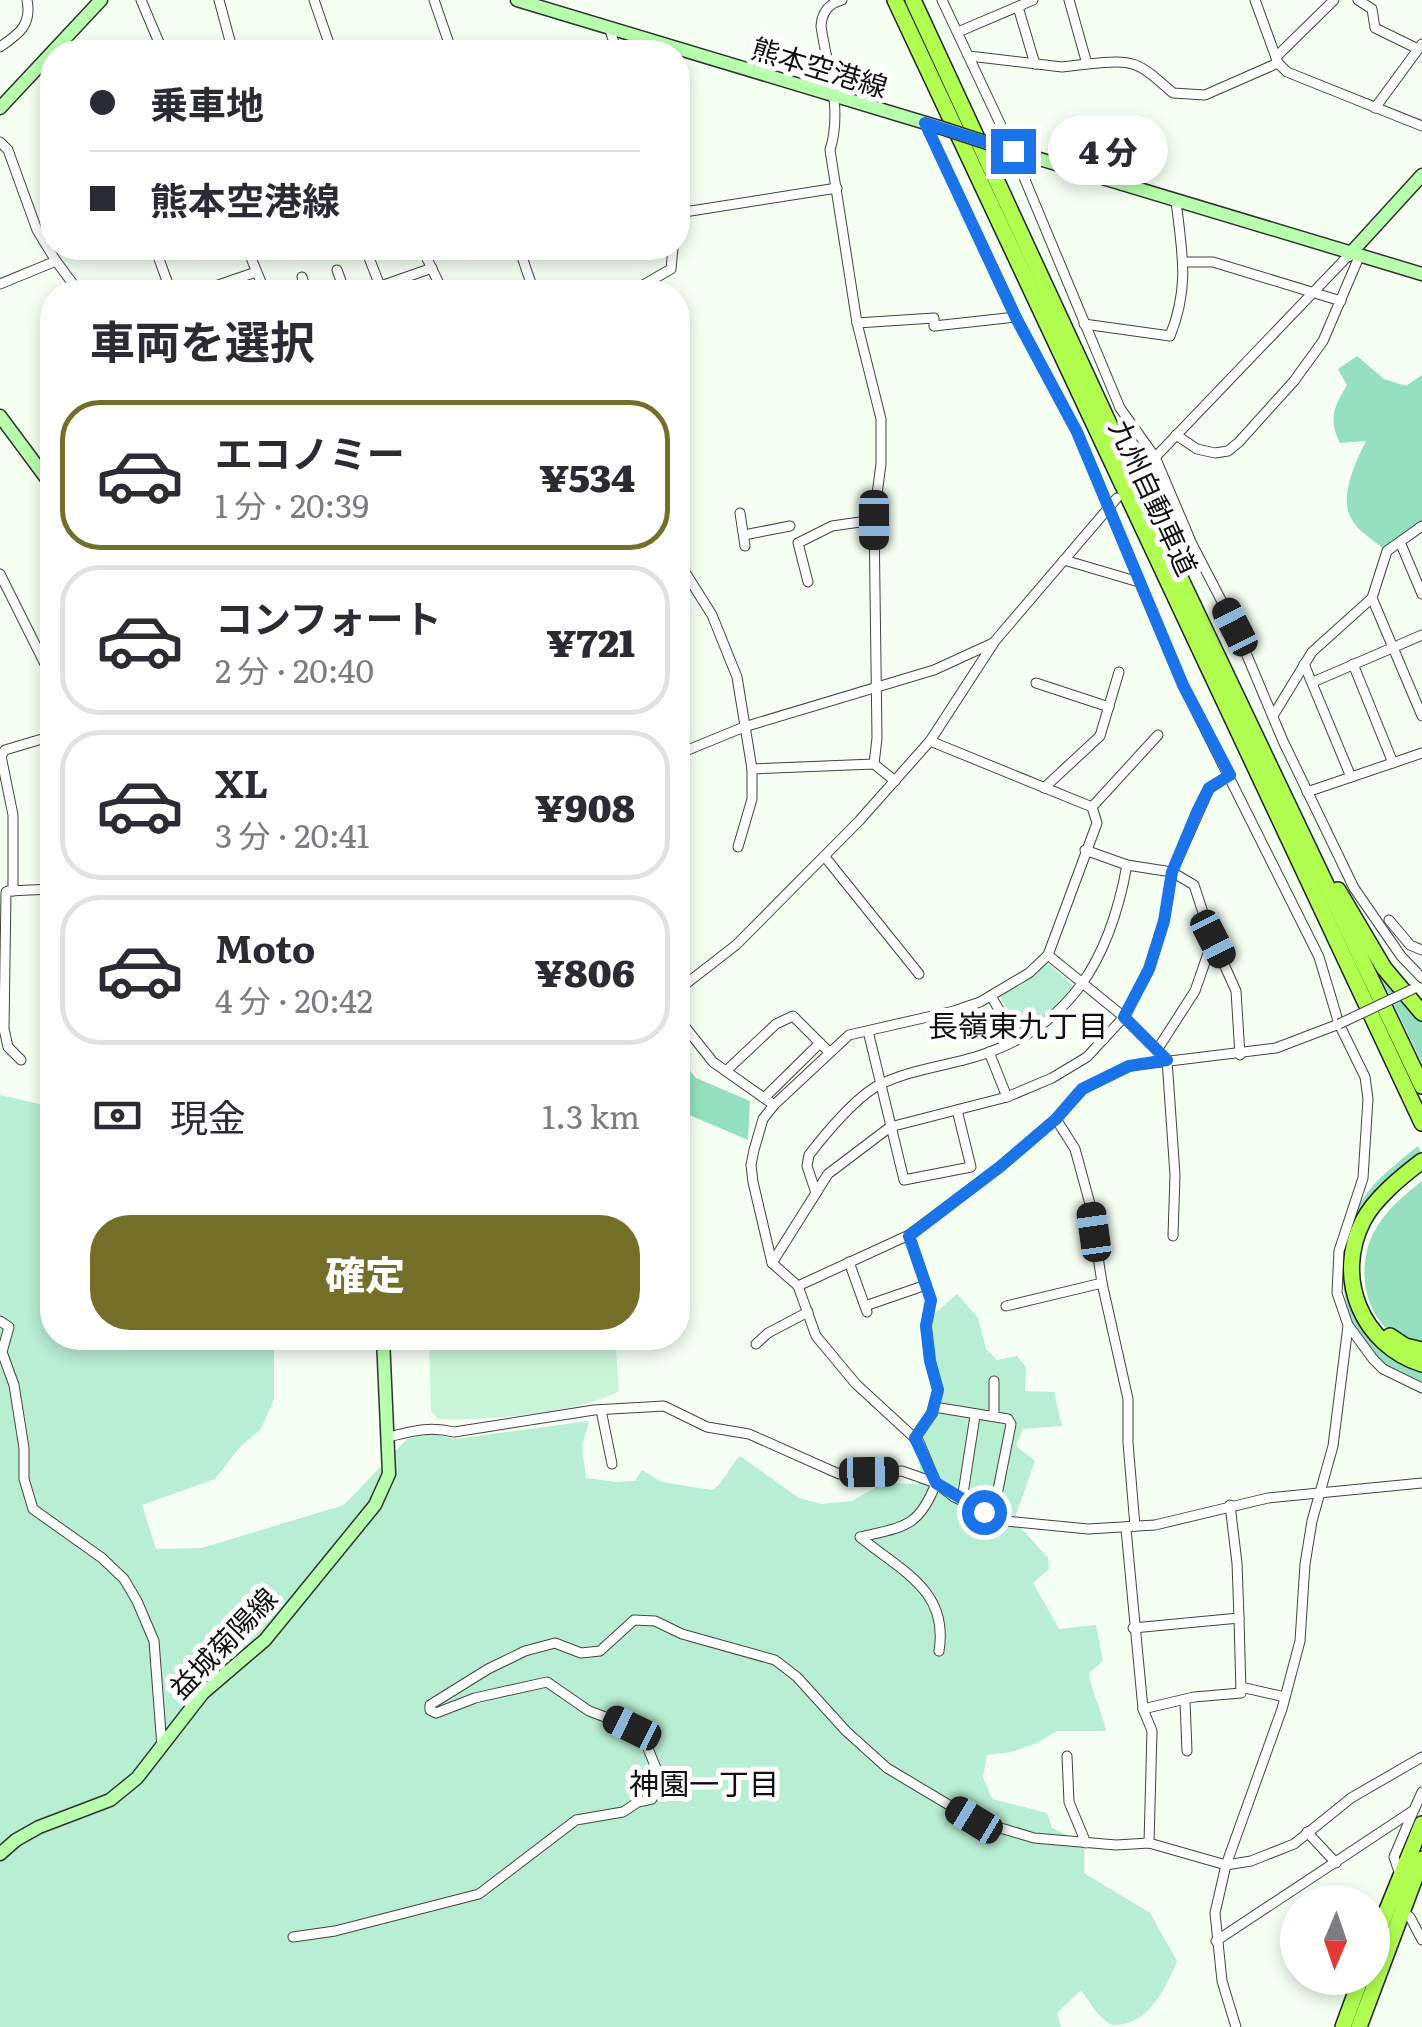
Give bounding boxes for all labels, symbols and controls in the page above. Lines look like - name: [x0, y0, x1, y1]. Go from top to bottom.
- street label: 熊本空港線: [747, 25, 893, 107]
- text: 乗車地: [150, 74, 264, 131]
- callout: 4 分: [1048, 116, 1168, 186]
- text: 4 分: [1079, 126, 1137, 174]
- route end: [991, 129, 1036, 174]
- text: 熊本空港線: [150, 170, 340, 227]
- text: 車両を選択: [90, 306, 315, 373]
- street label: 九州自動車道: [1100, 412, 1210, 582]
- text: エコノミー: [215, 423, 405, 480]
- icon: car: [95, 430, 185, 520]
- text: ¥534: [539, 447, 635, 504]
- text: 1 分 · 20:39: [215, 480, 369, 528]
- car: [859, 490, 889, 550]
- text: コンフォート: [215, 588, 442, 645]
- car: [1208, 593, 1262, 661]
- icon: car: [95, 595, 185, 685]
- text: ¥721: [547, 612, 635, 669]
- text: 2 分 · 20:40: [215, 645, 374, 693]
- text: XL: [215, 753, 268, 810]
- icon: car: [95, 760, 185, 850]
- text: ¥908: [535, 777, 635, 834]
- text: 3 分 · 20:41: [215, 810, 370, 858]
- car: [1186, 905, 1240, 973]
- text: Moto: [215, 918, 315, 975]
- icon: car: [95, 925, 185, 1015]
- text: ¥806: [535, 942, 635, 999]
- text: 4 分 · 20:42: [215, 975, 373, 1023]
- district label: 長嶺東九丁目: [928, 1002, 1108, 1046]
- text: 現金: [170, 1087, 246, 1144]
- icon: cash: [90, 1088, 145, 1143]
- text: 1.3 km: [542, 1091, 640, 1139]
- car: [1075, 1200, 1113, 1264]
- button: 確定: [90, 1215, 640, 1330]
- car: [839, 1456, 899, 1488]
- route start: [962, 1490, 1007, 1535]
- street label: 益城菊陽線: [158, 1577, 286, 1707]
- car: [598, 1701, 666, 1755]
- district label: 神園一丁目: [629, 1760, 779, 1804]
- car: [941, 1792, 1007, 1848]
- north arrow: [1280, 1885, 1390, 1995]
- map controls: [1280, 1885, 1390, 1995]

